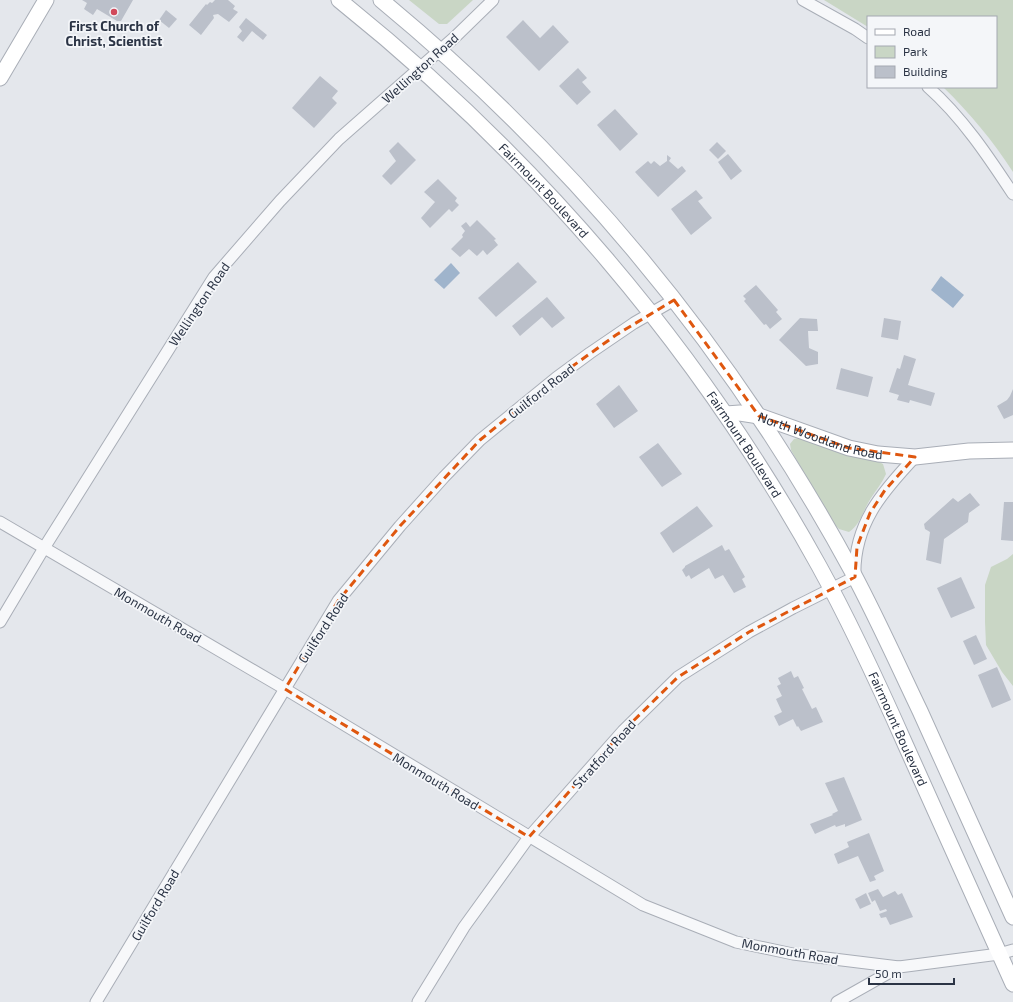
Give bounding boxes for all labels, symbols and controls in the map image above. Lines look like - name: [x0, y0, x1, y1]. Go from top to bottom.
- marker: First Church of Christ, Scientist: [109, 7, 119, 17]
- legend: [867, 16, 997, 88]
- place label: First Church of Christ, Scientist: [66, 18, 163, 49]
- text: Road: [903, 24, 931, 38]
- street label: Wellington Road: [378, 29, 462, 107]
- text: Park: [903, 44, 928, 58]
- text: Building: [903, 64, 948, 78]
- street label: Fairmount Boulevard: [496, 140, 592, 241]
- street label: Wellington Road: [165, 259, 233, 349]
- street label: Guilford Road: [504, 360, 578, 422]
- street label: Fairmount Boulevard: [704, 388, 785, 500]
- street label: North Woodland Road: [756, 408, 883, 462]
- street label: Monmouth Road: [112, 584, 204, 646]
- street label: Guilford Road: [294, 590, 352, 666]
- street label: Fairmount Boulevard: [865, 669, 931, 789]
- street label: Stratford Road: [569, 716, 639, 792]
- street label: Monmouth Road: [390, 749, 482, 813]
- street label: Guilford Road: [127, 867, 183, 943]
- street label: Monmouth Road: [740, 935, 840, 967]
- scale bar: [869, 960, 954, 986]
- text: 50 m: [875, 966, 902, 980]

